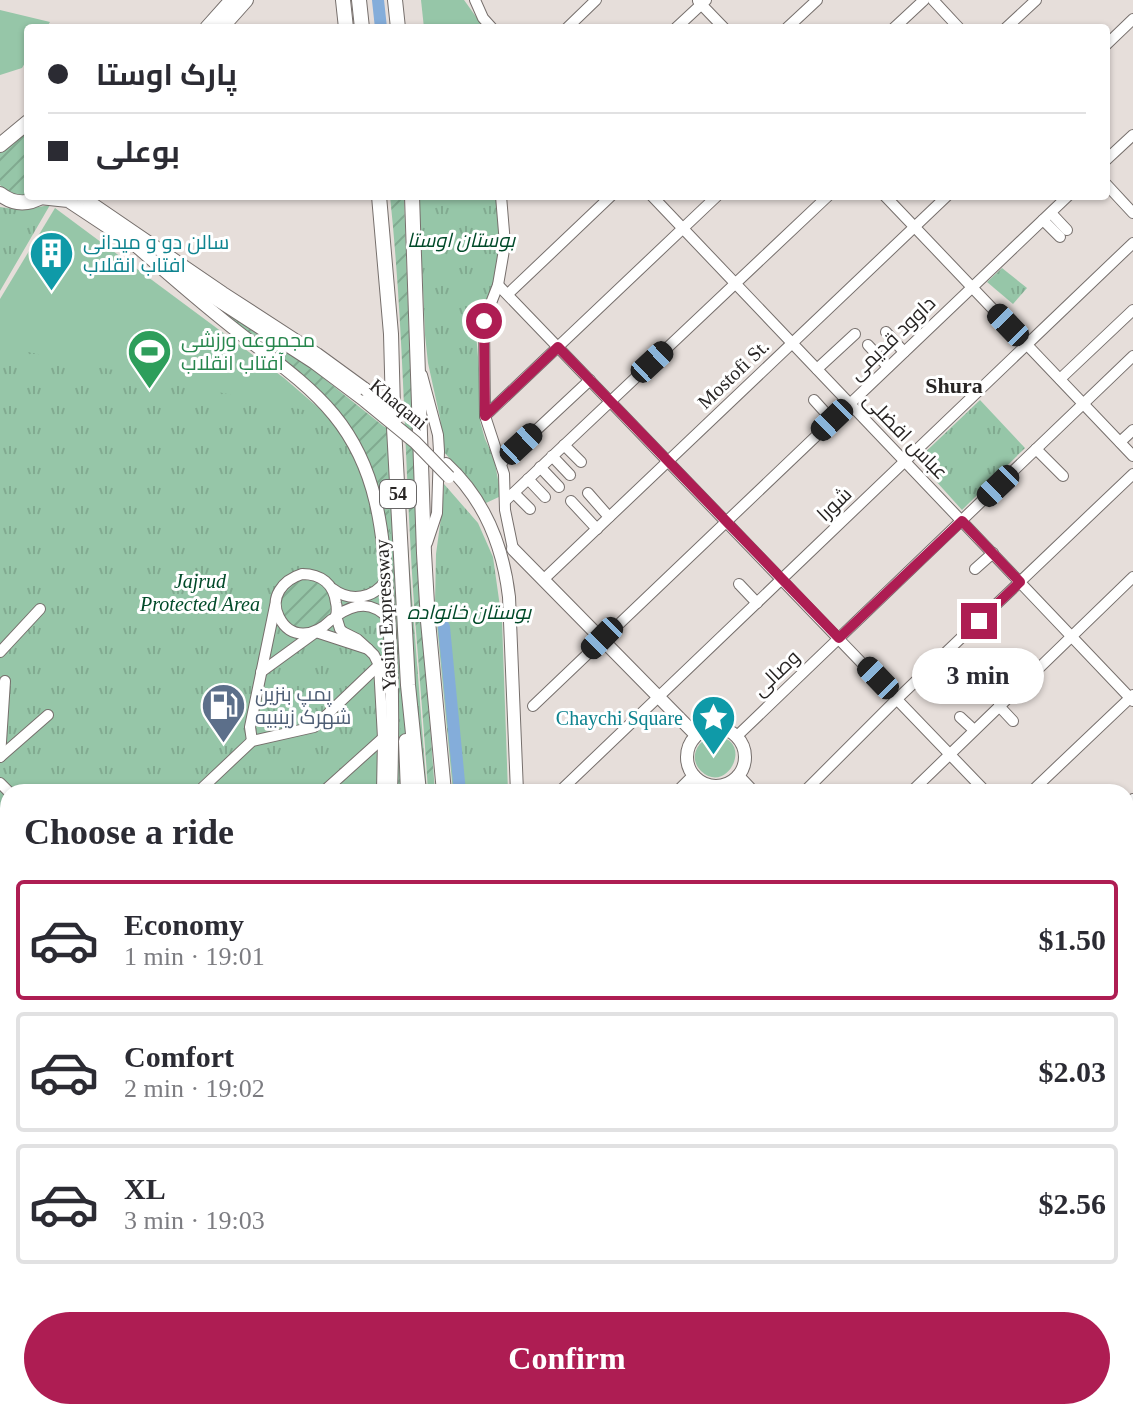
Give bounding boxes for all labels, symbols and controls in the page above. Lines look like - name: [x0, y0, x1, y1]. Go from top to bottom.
- text: پارک اوستا: [96, 58, 237, 91]
- text: بوعلی: [96, 135, 180, 168]
- building icon: سالن دو و میدانی افتاب انقلاب: [28, 229, 76, 292]
- park label: بوستان اوستا: [407, 229, 517, 252]
- place label: سالن دو و میدانی افتاب انقلاب: [83, 231, 229, 276]
- street label: داوود قدیمی: [844, 292, 941, 386]
- car: [983, 299, 1033, 351]
- route start: [466, 303, 502, 339]
- sports icon: مجموعه ورزشی آفتاب انقلاب: [126, 328, 174, 391]
- place label: مجموعه ورزشی آفتاب انقلاب: [181, 329, 315, 374]
- street label: Mostofi St.: [693, 335, 773, 413]
- car: [626, 337, 678, 387]
- district label: Shura: [925, 373, 983, 398]
- street label: Khaqani: [365, 374, 433, 435]
- street label: عباس افضلی: [858, 388, 953, 485]
- car: [806, 395, 858, 445]
- car: [495, 419, 547, 469]
- car: [972, 461, 1024, 511]
- road number: 54: [380, 480, 416, 508]
- street label: شورا: [812, 483, 856, 526]
- street label: Yasini Expressway: [370, 539, 401, 691]
- park label: Jajrud Protected Area: [139, 570, 260, 615]
- park label: بوستان خانواده: [407, 601, 533, 624]
- route end: [961, 603, 997, 639]
- car: [577, 613, 627, 663]
- street label: وصالی: [748, 646, 805, 702]
- callout: 3 min: [913, 649, 1045, 705]
- car: [853, 652, 903, 704]
- text: 3 min: [947, 661, 1009, 690]
- fuel station icon: پمپ بنزین شهرک زینبیه: [200, 682, 248, 745]
- place label: پمپ بنزین شهرک زینبیه: [255, 683, 351, 730]
- place icon: Chaychi Square: [690, 694, 738, 757]
- place label: Chaychi Square: [556, 707, 683, 730]
- text: Choose a ride: [24, 812, 234, 852]
- icon: car: [28, 904, 100, 976]
- text: Economy: [124, 908, 244, 941]
- text: $1.50: [1039, 923, 1106, 956]
- text: 1 min · 19:01: [124, 942, 265, 971]
- icon: car: [28, 1036, 100, 1108]
- text: Comfort: [124, 1040, 234, 1073]
- text: $2.03: [1039, 1055, 1106, 1088]
- text: 2 min · 19:02: [124, 1074, 265, 1103]
- icon: car: [28, 1168, 100, 1240]
- text: XL: [124, 1172, 166, 1205]
- text: $2.56: [1039, 1187, 1106, 1220]
- text: 3 min · 19:03: [124, 1206, 265, 1235]
- button: Confirm: [24, 1312, 1110, 1404]

